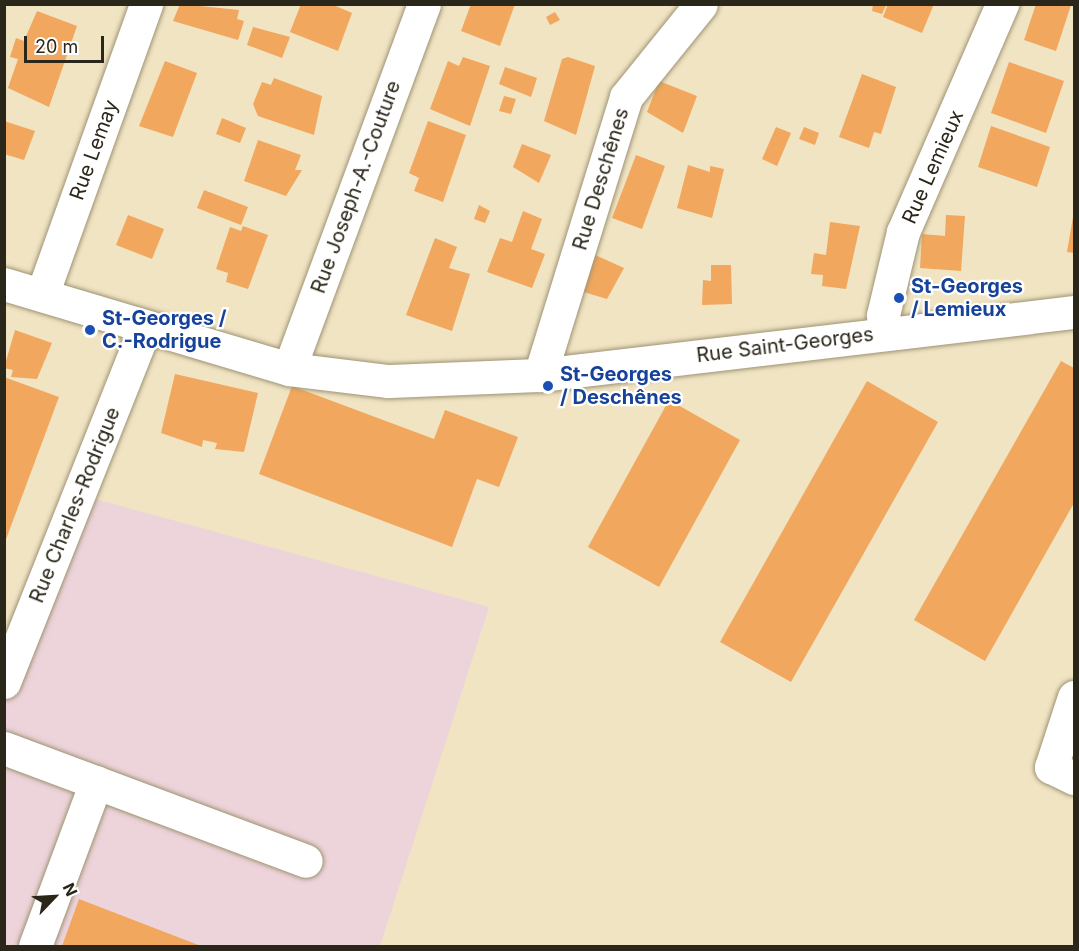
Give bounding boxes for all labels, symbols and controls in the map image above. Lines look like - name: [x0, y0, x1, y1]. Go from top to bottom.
- scale bar: [27, 24, 106, 62]
- text: 20 m: [35, 36, 78, 57]
- street label: Rue Joseph-A.-Couture: [306, 77, 406, 297]
- street label: Rue Lemay: [65, 97, 123, 203]
- street label: Rue Deschênes: [568, 105, 634, 253]
- street label: Rue Lemieux: [897, 107, 969, 227]
- place label: St-Georges / Lemieux: [911, 274, 1023, 321]
- marker: St-Georges / Lemieux: [892, 291, 906, 305]
- place label: St-Georges / C.-Rodrigue: [102, 306, 227, 353]
- street label: Rue Saint-Georges: [695, 322, 875, 368]
- marker: St-Georges / C.-Rodrigue: [83, 323, 97, 337]
- place label: St-Georges / Deschênes: [560, 362, 682, 409]
- marker: St-Georges / Deschênes: [541, 379, 555, 393]
- street label: Rue Charles-Rodrigue: [25, 404, 125, 606]
- north arrow: [24, 867, 84, 927]
- text: N: [59, 880, 82, 899]

